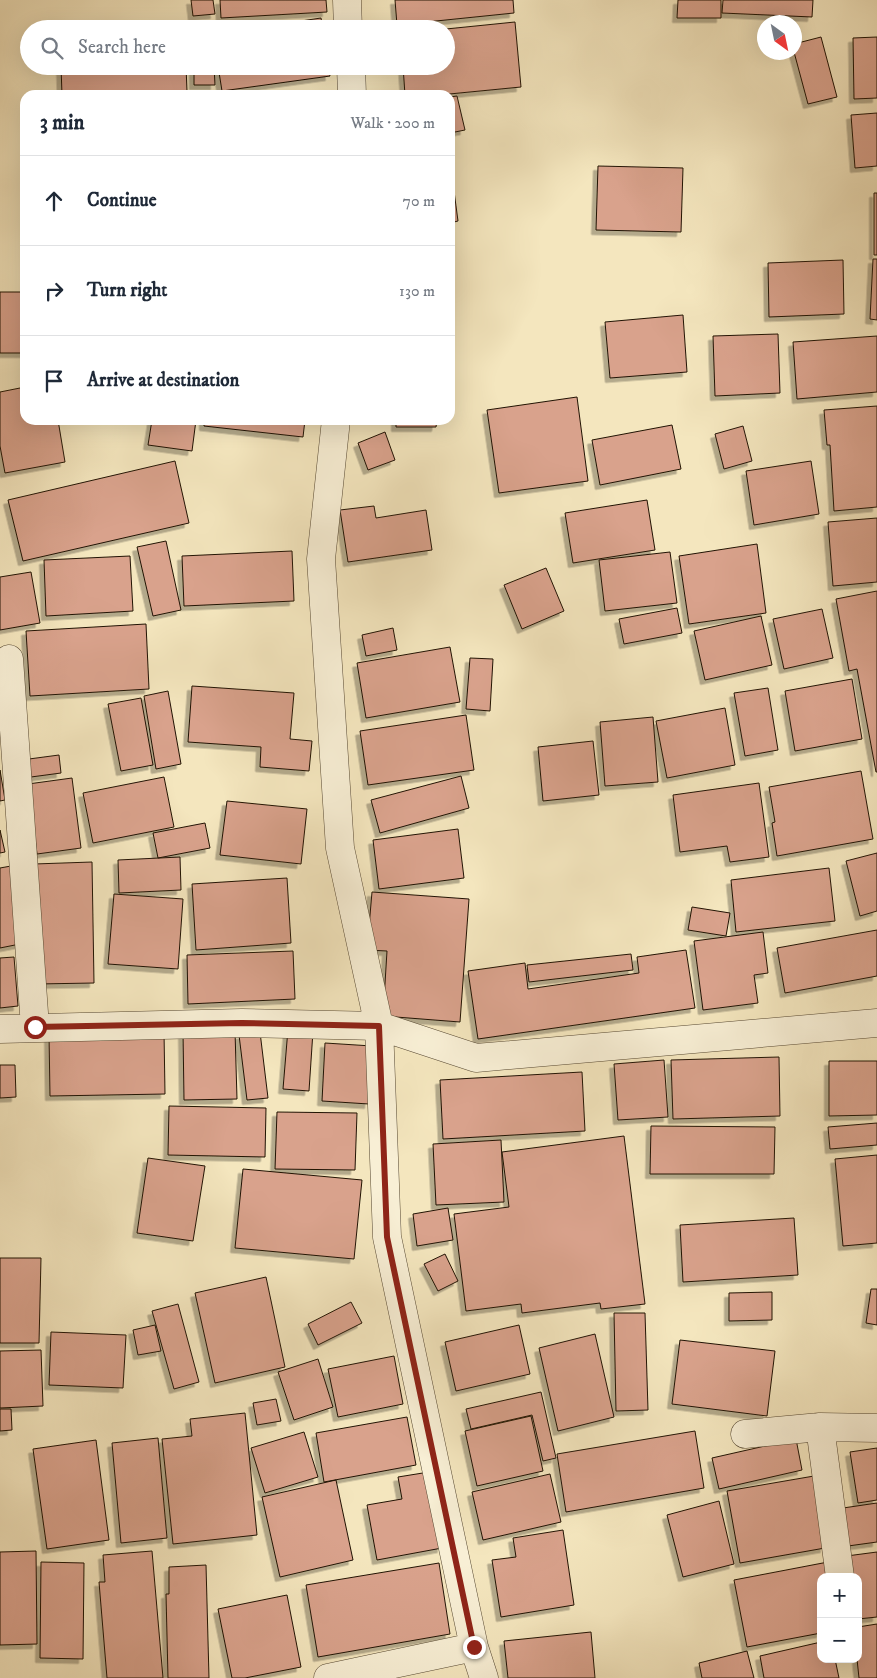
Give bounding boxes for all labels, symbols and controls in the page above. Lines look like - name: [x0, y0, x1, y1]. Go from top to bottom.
- north arrow: [757, 15, 802, 60]
- search box: [20, 20, 455, 75]
- icon: search: [38, 34, 66, 62]
- text: Search here: [78, 36, 166, 59]
- text: 3 min: [40, 110, 85, 136]
- text: Walk · 200 m: [351, 113, 435, 133]
- icon: ahead: [40, 187, 68, 215]
- text: Continue: [87, 189, 157, 212]
- text: 70 m: [403, 191, 435, 211]
- icon: right: [40, 277, 68, 305]
- text: Turn right: [87, 279, 167, 302]
- text: 130 m: [399, 281, 435, 301]
- icon: arrive: [40, 367, 68, 395]
- text: Arrive at destination: [87, 369, 239, 392]
- route start: [24, 1016, 47, 1039]
- map controls: [817, 1573, 862, 1663]
- button: +: [817, 1573, 862, 1618]
- button: −: [817, 1618, 862, 1663]
- route end: [463, 1636, 486, 1659]

